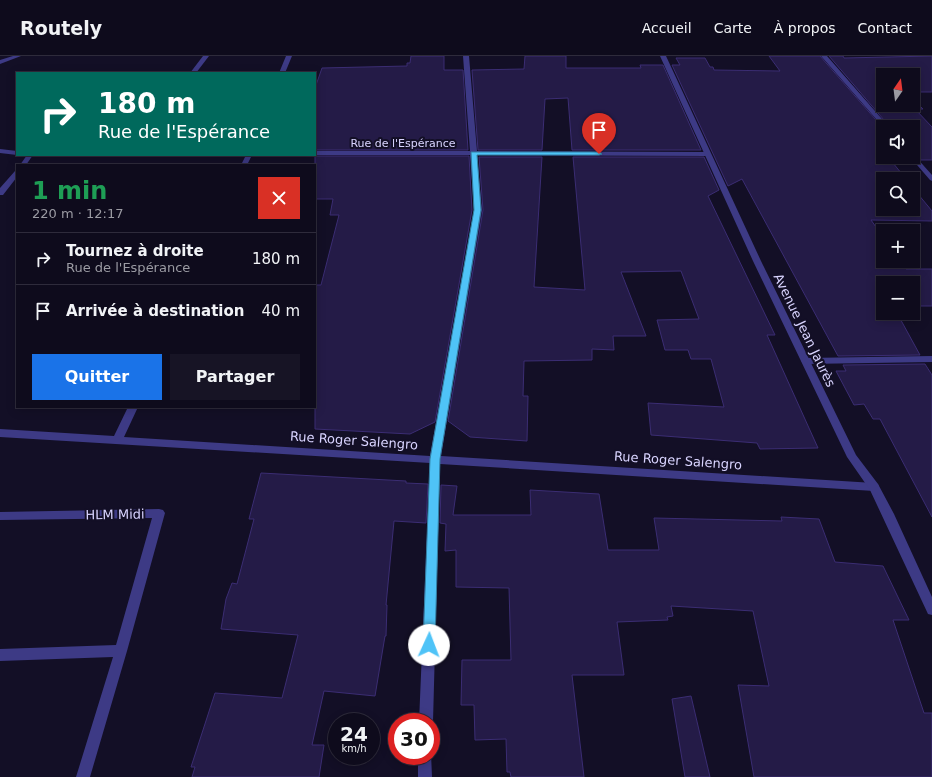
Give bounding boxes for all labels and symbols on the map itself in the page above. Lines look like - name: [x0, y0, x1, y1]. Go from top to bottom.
- north arrow: [876, 68, 920, 112]
- pin: [582, 113, 616, 154]
- street label: Rue de l'Espérance: [350, 137, 456, 150]
- street label: Avenue Jean Jaurès: [771, 271, 839, 390]
- street label: Rue Roger Salengro: [289, 429, 419, 452]
- street label: Rue Roger Salengro: [613, 449, 743, 472]
- street label: HLM Midi: [85, 506, 145, 523]
- position arrow: [408, 624, 450, 666]
- speed limit sign: 30: [388, 713, 440, 765]

